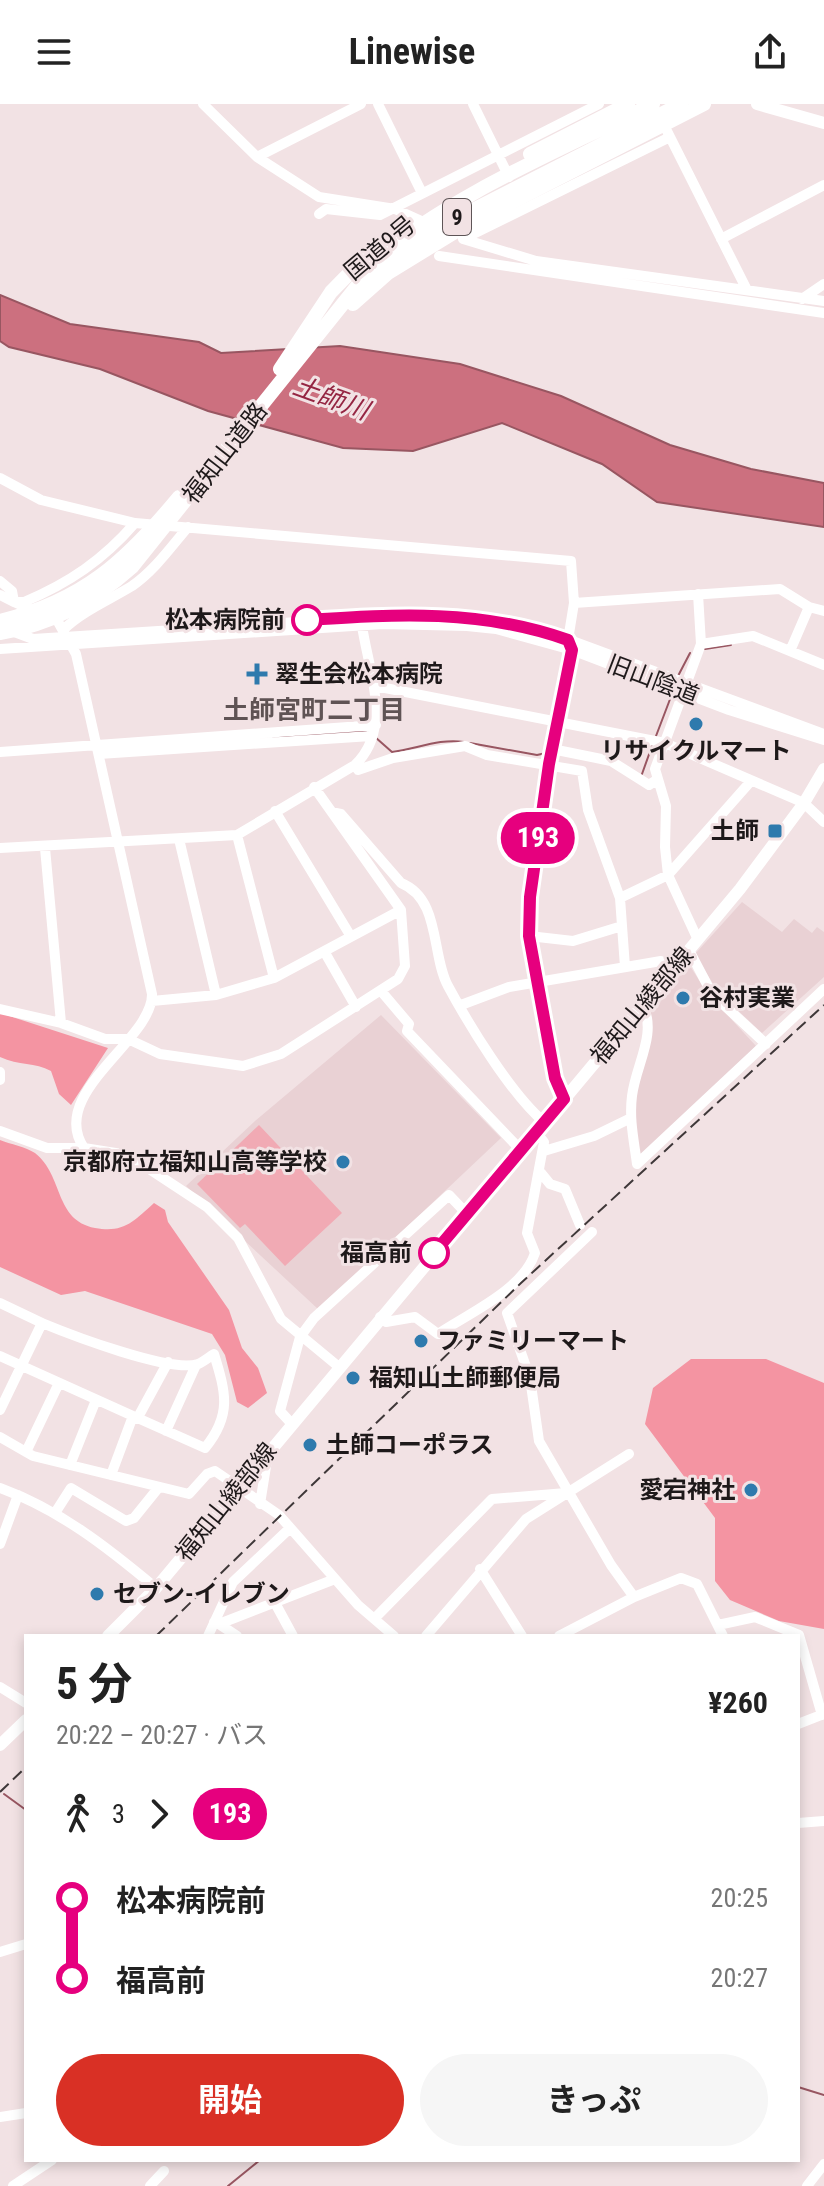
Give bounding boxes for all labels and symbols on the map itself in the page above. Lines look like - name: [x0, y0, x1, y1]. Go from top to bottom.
- road number: 9: [443, 199, 471, 235]
- street label: 国道9号: [339, 210, 421, 286]
- water label: 土師川: [289, 371, 376, 426]
- street label: 福知山道路: [177, 397, 273, 509]
- marker: 松本病院前: [292, 605, 322, 635]
- place label: 松本病院前: [165, 606, 285, 634]
- street label: 旧山陰道: [603, 650, 703, 710]
- place label: 翠生会松本病院: [275, 660, 443, 688]
- marker: 翠生会松本病院: [246, 663, 268, 685]
- district label: 土師宮町二丁目: [223, 695, 405, 725]
- marker: リサイクルマート: [687, 715, 705, 733]
- place label: リサイクルマート: [601, 737, 791, 765]
- line badge: 193: [492, 812, 584, 864]
- place label: 土師: [711, 817, 759, 845]
- marker: 土師: [766, 822, 784, 840]
- street label: 福知山綾部線: [585, 942, 699, 1070]
- place label: 谷村実業: [699, 984, 795, 1012]
- marker: 谷村実業: [674, 989, 692, 1007]
- place label: 京都府立福知山高等学校: [63, 1148, 327, 1176]
- marker: 京都府立福知山高等学校: [334, 1153, 352, 1171]
- marker: 福高前: [419, 1238, 449, 1268]
- place label: 福高前: [340, 1239, 412, 1267]
- place label: ファミリーマート: [437, 1327, 629, 1355]
- marker: ファミリーマート: [412, 1332, 430, 1350]
- place label: 福知山土師郵便局: [369, 1364, 561, 1392]
- marker: 福知山土師郵便局: [344, 1369, 362, 1387]
- place label: 土師コーポラス: [326, 1431, 494, 1459]
- marker: 土師コーポラス: [301, 1436, 319, 1454]
- street label: 福知山綾部線: [170, 1437, 282, 1567]
- place label: 愛宕神社: [639, 1476, 735, 1504]
- marker: 愛宕神社: [742, 1481, 760, 1499]
- place label: セブン-イレブン: [113, 1580, 290, 1608]
- marker: セブン-イレブン: [88, 1585, 106, 1603]

